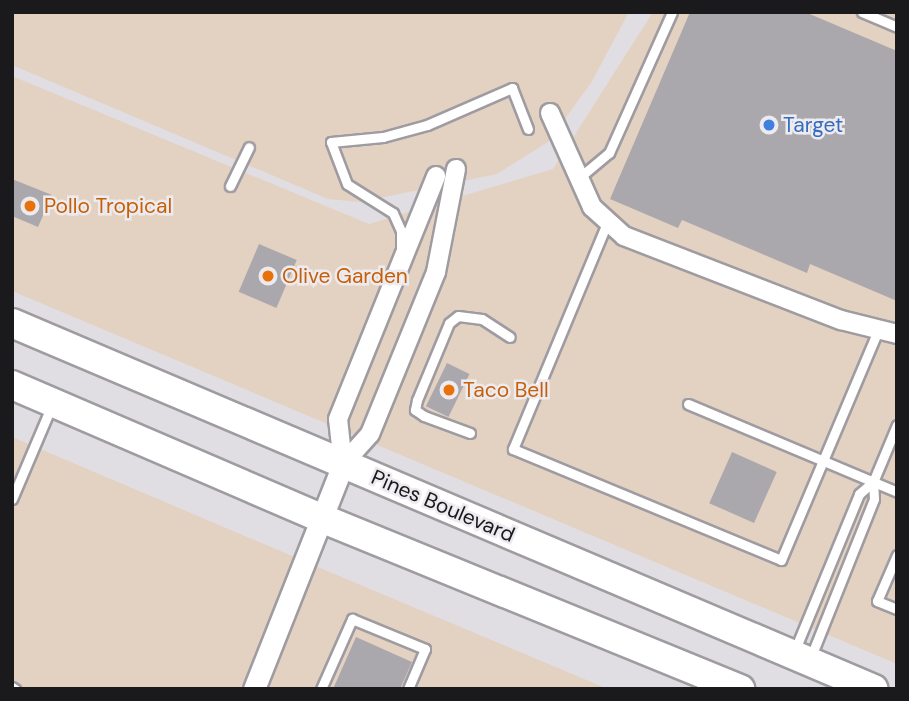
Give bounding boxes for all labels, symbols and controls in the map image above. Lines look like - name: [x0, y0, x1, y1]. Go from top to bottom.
- place label: Target: [783, 112, 843, 138]
- marker: Target: [761, 117, 777, 133]
- place label: Pollo Tropical: [44, 193, 172, 219]
- marker: Pollo Tropical: [22, 198, 38, 214]
- place label: Olive Garden: [282, 263, 408, 289]
- marker: Olive Garden: [260, 268, 276, 284]
- place label: Taco Bell: [463, 377, 549, 403]
- marker: Taco Bell: [441, 382, 457, 398]
- street label: Pines Boulevard: [368, 464, 518, 548]

